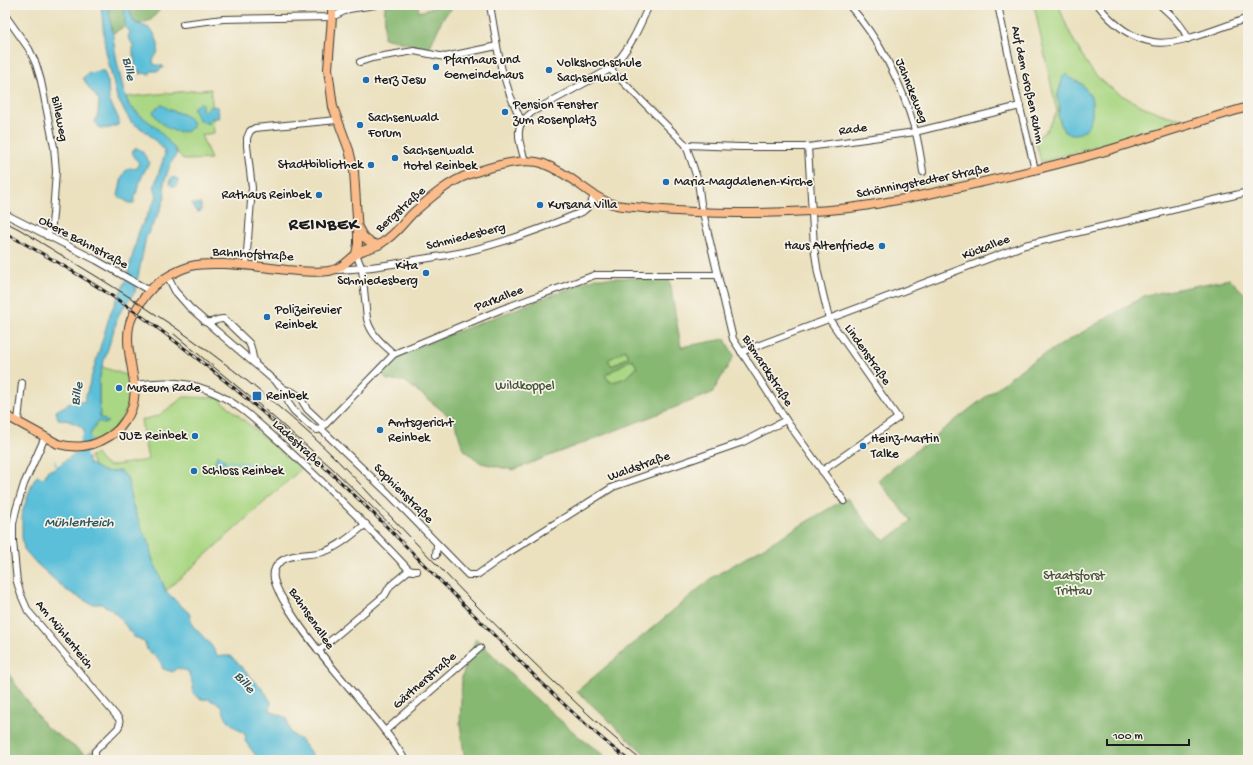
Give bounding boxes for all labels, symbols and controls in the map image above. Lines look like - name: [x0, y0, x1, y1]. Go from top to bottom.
- street label: Auf dem Großen Ruhm: [1007, 25, 1047, 145]
- place label: Pfarrhaus und Gemeindehaus: [443, 53, 524, 83]
- water label: Bille: [117, 56, 139, 83]
- place label: Volkshochschule Sachsenwald: [556, 56, 642, 86]
- street label: Jahnckeweg: [891, 56, 931, 126]
- marker: Pfarrhaus und Gemeindehaus: [431, 62, 441, 72]
- marker: Volkshochschule Sachsenwald: [544, 65, 554, 75]
- place label: Herz Jesu: [374, 73, 426, 88]
- marker: Herz Jesu: [361, 75, 371, 85]
- street label: Billeweg: [47, 94, 71, 143]
- place label: Pension Fenster zum Rosenplatz: [512, 98, 599, 128]
- marker: Pension Fenster zum Rosenplatz: [500, 107, 510, 117]
- place label: Sachsenwald Forum: [367, 111, 439, 141]
- marker: Sachsenwald Forum: [355, 120, 365, 130]
- street label: Rade: [838, 121, 868, 139]
- place label: Sachsenwald Hotel Reinbek: [403, 144, 478, 174]
- marker: Sachsenwald Hotel Reinbek: [390, 153, 400, 163]
- place label: Stadtbibliothek: [278, 158, 364, 173]
- marker: Stadtbibliothek: [366, 160, 376, 170]
- street label: Schönningstedter Straße: [855, 162, 991, 202]
- place label: Maria-Magdalenen-Kirche: [674, 175, 813, 190]
- marker: Maria-Magdalenen-Kirche: [661, 177, 671, 187]
- street label: Bergstraße: [372, 184, 429, 237]
- place label: Rathaus Reinbek: [222, 188, 312, 203]
- marker: Rathaus Reinbek: [314, 190, 324, 200]
- place label: Kursana Villa: [548, 198, 618, 213]
- marker: Kursana Villa: [535, 200, 545, 210]
- street label: Obere Bahnstraße: [36, 213, 131, 273]
- district label: REINBEK: [288, 216, 361, 236]
- street label: Schmiedesberg: [425, 220, 507, 254]
- street label: Kückallee: [960, 232, 1012, 264]
- place label: Haus Altenfriede: [784, 239, 874, 254]
- marker: Haus Altenfriede: [877, 241, 887, 251]
- street label: Bahnhofstraße: [211, 245, 294, 265]
- place label: Kita Schmiedesberg: [337, 259, 419, 289]
- marker: Kita Schmiedesberg: [421, 268, 431, 278]
- street label: Parkallee: [471, 283, 526, 316]
- place label: Polizeirevier Reinbek: [274, 303, 342, 333]
- marker: Polizeirevier Reinbek: [262, 312, 272, 322]
- street label: Lindenstraße: [841, 322, 894, 389]
- street label: Bismarckstraße: [738, 332, 796, 410]
- park label: Wildkoppel: [495, 379, 555, 394]
- water label: Bille: [67, 380, 89, 407]
- place label: Museum Rade: [127, 381, 201, 396]
- marker: Museum Rade: [114, 383, 124, 393]
- place label: Reinbek: [266, 389, 309, 404]
- marker: Reinbek: [251, 390, 263, 402]
- place label: Amtsgericht Reinbek: [388, 416, 455, 446]
- street label: Ladestraße: [269, 417, 325, 471]
- marker: Amtsgericht Reinbek: [375, 425, 385, 435]
- place label: JUZ Reinbek: [119, 429, 188, 444]
- marker: JUZ Reinbek: [190, 431, 200, 441]
- place label: Heinz-Martin Talke: [870, 432, 940, 462]
- marker: Heinz-Martin Talke: [858, 441, 868, 451]
- street label: Waldstraße: [606, 449, 673, 485]
- street label: Sophienstraße: [370, 461, 436, 527]
- place label: Schloss Reinbek: [202, 464, 285, 479]
- marker: Schloss Reinbek: [189, 466, 199, 476]
- water label: Mühlenteich: [44, 515, 114, 532]
- park label: Staatsforst Trittau: [1043, 569, 1106, 599]
- street label: Bahnsenallee: [284, 585, 337, 653]
- street label: Am Mühlenteich: [32, 598, 96, 672]
- street label: Gärtnerstraße: [390, 649, 460, 713]
- water label: Bille: [230, 669, 259, 698]
- scale bar: [1107, 721, 1189, 747]
- text: 100 m: [1112, 730, 1143, 744]

